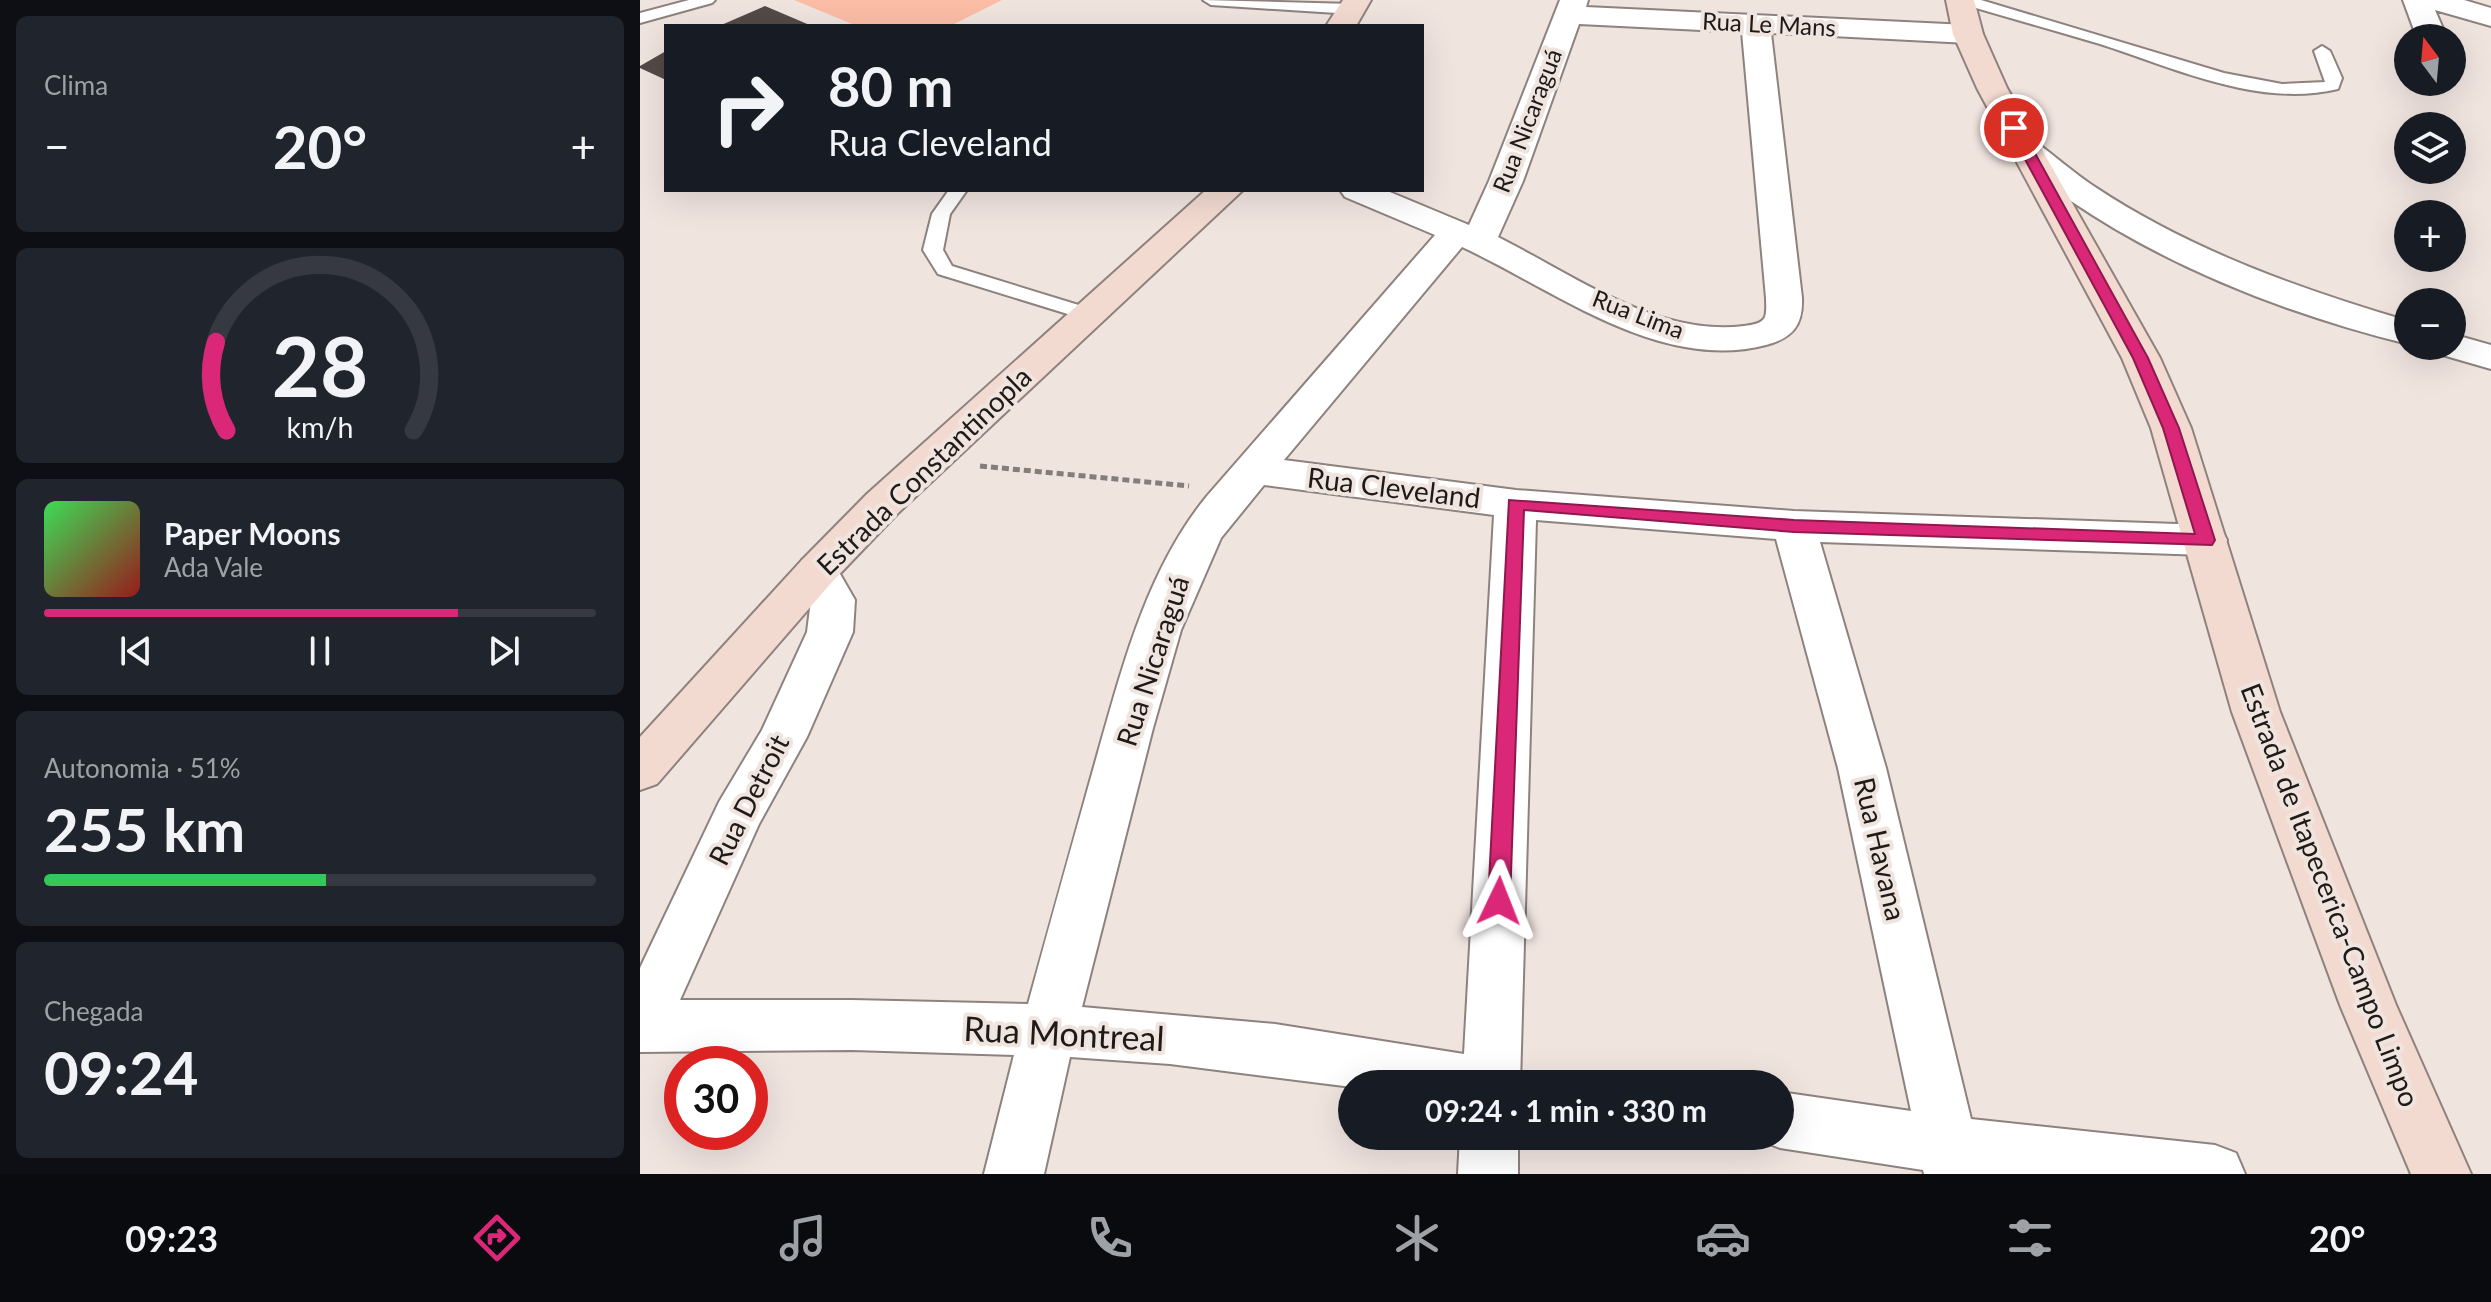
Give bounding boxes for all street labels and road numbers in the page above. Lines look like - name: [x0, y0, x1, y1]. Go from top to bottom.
- street label: Rua Le Mans: [1701, 6, 1837, 41]
- street label: Rua Nicaraguá: [1486, 45, 1567, 196]
- street label: Rua Lima: [1589, 283, 1688, 344]
- street label: Estrada Constantinopla: [809, 359, 1038, 582]
- street label: Rua Cleveland: [1306, 460, 1483, 514]
- street label: Rua Nicaraguá: [1109, 571, 1196, 750]
- street label: Estrada de Itapecerica-Campo Limpo: [2234, 678, 2428, 1111]
- street label: Rua Detroit: [701, 729, 795, 870]
- street label: Rua Havana: [1848, 774, 1914, 924]
- street label: Rua Montreal: [963, 1007, 1165, 1058]

